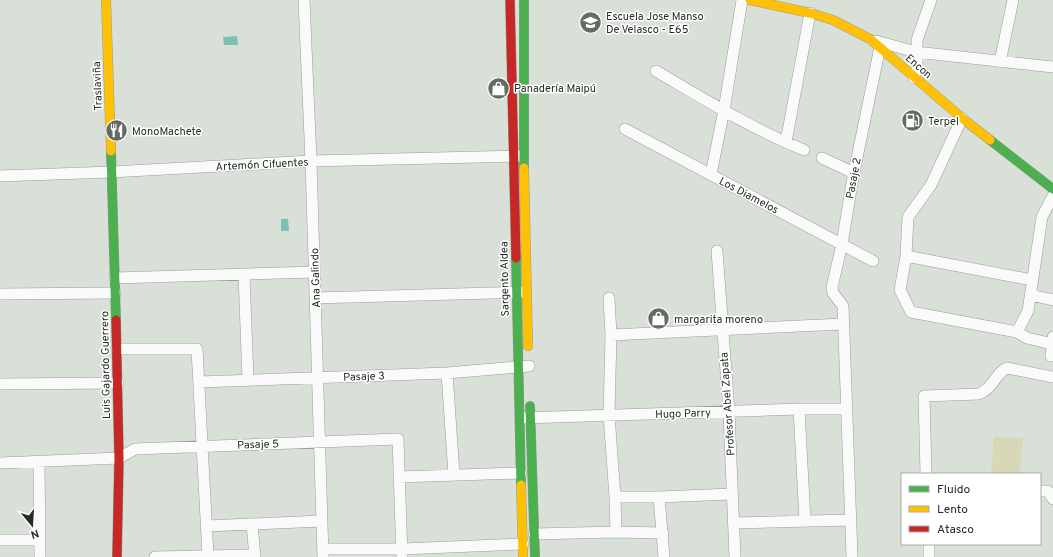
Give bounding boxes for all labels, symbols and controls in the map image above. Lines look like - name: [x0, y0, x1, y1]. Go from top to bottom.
- school or university icon: Escuela Jose Manso De Velasco - E65: [578, 9, 604, 35]
- place label: Escuela Jose Manso De Velasco - E65: [606, 10, 704, 37]
- street label: Encon: [902, 51, 935, 82]
- street label: Traslaviña: [90, 61, 106, 111]
- shop icon: Panadería Maipú: [486, 75, 512, 101]
- place label: Panadería Maipú: [514, 82, 596, 96]
- fuel station icon: Terpel: [900, 108, 926, 134]
- place label: Terpel: [928, 115, 959, 129]
- restaurant icon: MonoMachete: [104, 118, 130, 144]
- place label: MonoMachete: [132, 125, 202, 139]
- street label: Artemón Cifuentes: [215, 156, 309, 174]
- street label: Pasaje 2: [843, 156, 865, 200]
- street label: Los Diamelos: [716, 174, 781, 217]
- street label: Sargento Aldea: [497, 241, 513, 317]
- street label: Ana Galindo: [308, 248, 324, 308]
- shop icon: margarita moreno: [646, 306, 672, 332]
- street label: Luis Gajardo Guerrero: [98, 311, 114, 419]
- place label: margarita moreno: [674, 313, 763, 327]
- street label: Profesor Abel Zapata: [717, 351, 739, 456]
- street label: Pasaje 3: [343, 369, 385, 385]
- street label: Hugo Parry: [655, 406, 711, 422]
- street label: Pasaje 5: [237, 437, 279, 453]
- legend: [901, 473, 1041, 545]
- text: Fluido: [937, 482, 970, 498]
- text: Lento: [937, 502, 968, 518]
- north arrow: [12, 505, 52, 545]
- text: Atasco: [937, 522, 974, 538]
- text: N: [29, 526, 41, 541]

